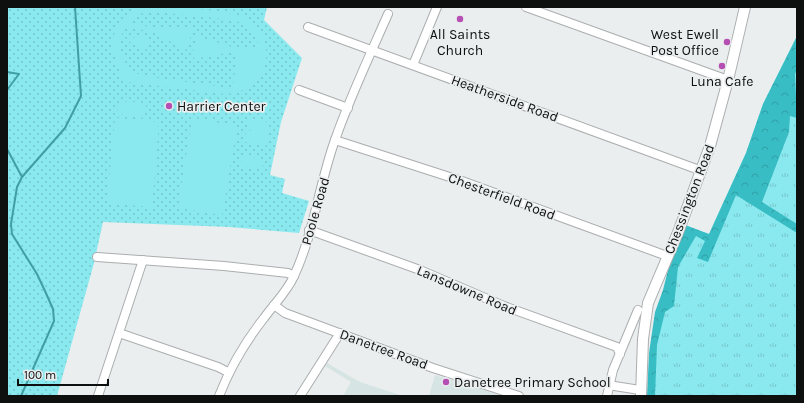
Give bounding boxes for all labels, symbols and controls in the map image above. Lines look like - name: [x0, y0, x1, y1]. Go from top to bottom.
- marker: All Saints Church: [455, 14, 465, 24]
- place label: All Saints Church: [430, 26, 490, 59]
- place label: West Ewell Post Office: [650, 26, 719, 59]
- marker: West Ewell Post Office: [722, 37, 732, 47]
- marker: Luna Cafe: [717, 61, 727, 71]
- street label: Heatherside Road: [449, 71, 561, 126]
- place label: Luna Cafe: [691, 73, 753, 90]
- place label: Harrier Center: [177, 98, 267, 115]
- marker: Harrier Center: [164, 101, 174, 111]
- street label: Chessington Road: [661, 142, 718, 257]
- street label: Chesterfield Road: [446, 169, 558, 224]
- street label: Poole Road: [298, 175, 333, 247]
- street label: Lansdowne Road: [414, 262, 520, 319]
- street label: Danetree Road: [337, 326, 430, 373]
- scale bar: [18, 361, 108, 387]
- text: 100 m: [24, 368, 56, 382]
- place label: Danetree Primary School: [454, 374, 611, 391]
- marker: Danetree Primary School: [441, 377, 451, 387]

